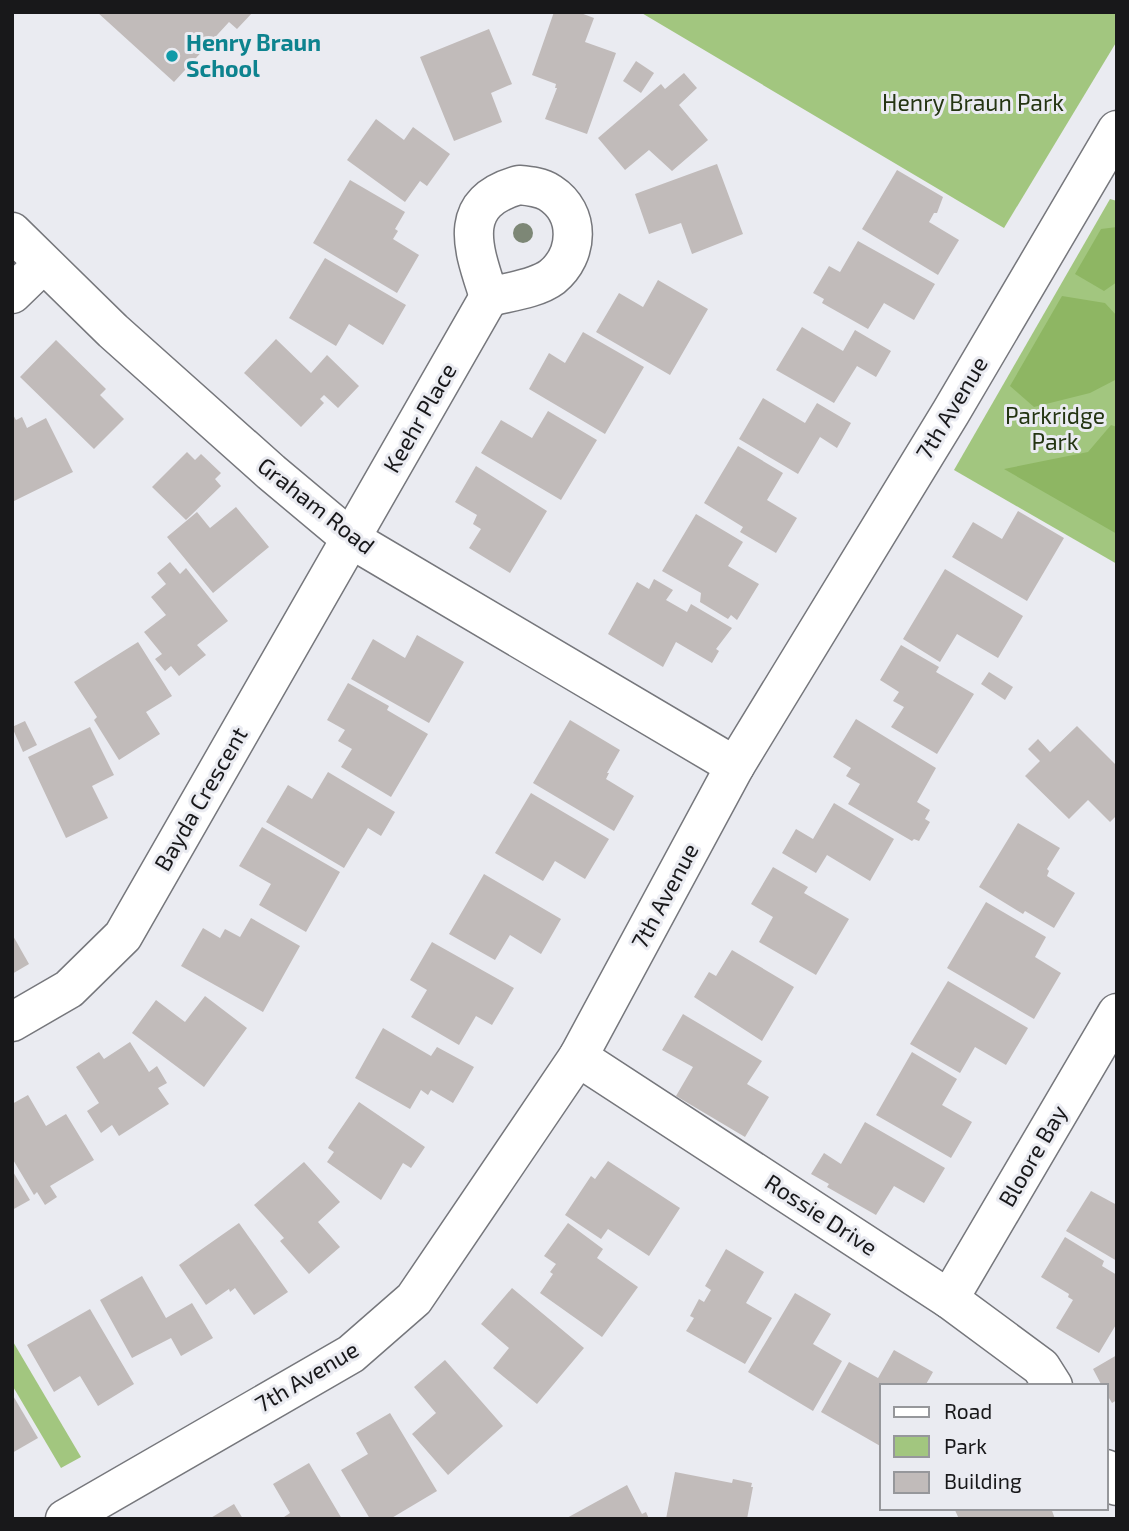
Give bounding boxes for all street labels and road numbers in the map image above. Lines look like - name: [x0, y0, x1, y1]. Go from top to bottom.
- street label: 7th Avenue: [909, 351, 993, 464]
- street label: Keehr Place: [377, 358, 462, 477]
- street label: Graham Road: [253, 451, 381, 560]
- street label: Bayda Crescent: [148, 721, 253, 875]
- street label: 7th Avenue: [625, 838, 704, 953]
- street label: Bloore Bay: [992, 1100, 1072, 1211]
- street label: Rossie Drive: [760, 1167, 883, 1261]
- street label: 7th Avenue: [250, 1334, 363, 1418]

